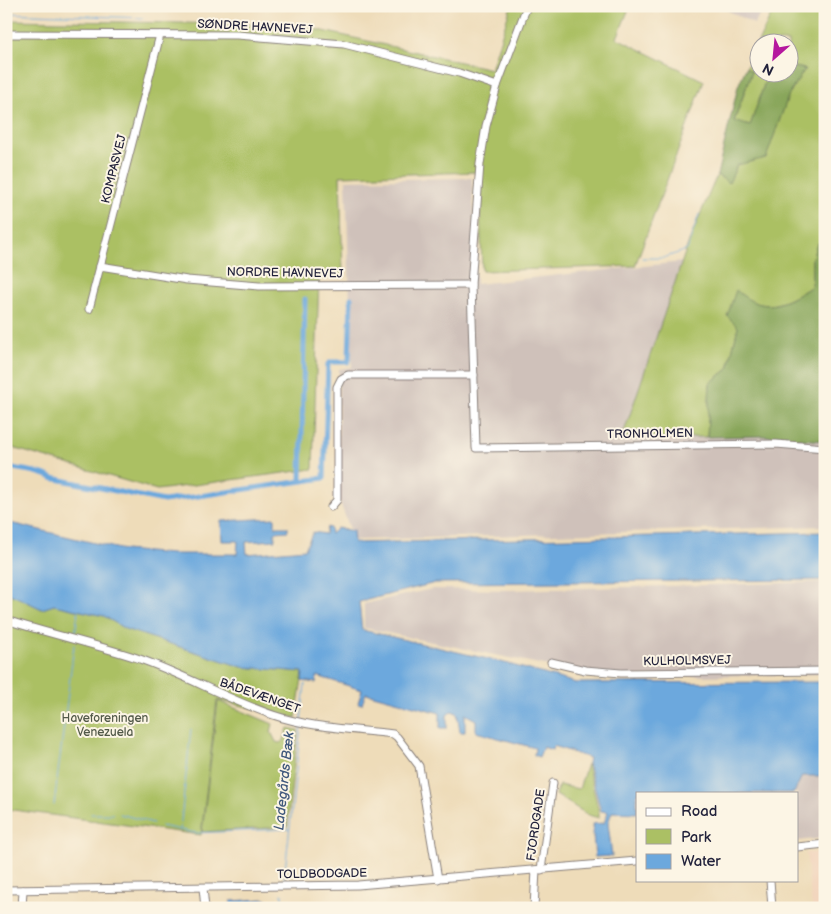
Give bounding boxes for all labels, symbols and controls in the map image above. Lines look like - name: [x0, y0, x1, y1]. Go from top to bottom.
- street label: SØNDRE HAVNEVEJ: [197, 16, 314, 38]
- north arrow: [748, 32, 798, 82]
- text: N: [760, 59, 777, 79]
- street label: KOMPASVEJ: [98, 133, 130, 205]
- street label: NORDRE HAVNEVEJ: [227, 264, 344, 282]
- street label: TRONHOLMEN: [607, 426, 693, 442]
- street label: KULHOLMSVEJ: [643, 653, 731, 669]
- street label: BÅDEVÆNGET: [218, 674, 303, 717]
- park label: Haveforeningen Venezuela: [62, 711, 149, 740]
- water label: Ladegårds Bæk: [270, 730, 298, 831]
- street label: FJORDGADE: [524, 788, 548, 862]
- legend: [636, 792, 798, 882]
- text: Road: [681, 802, 717, 821]
- text: Park: [681, 828, 712, 847]
- text: Water: [681, 852, 721, 871]
- street label: TOLDBODGADE: [277, 866, 367, 882]

